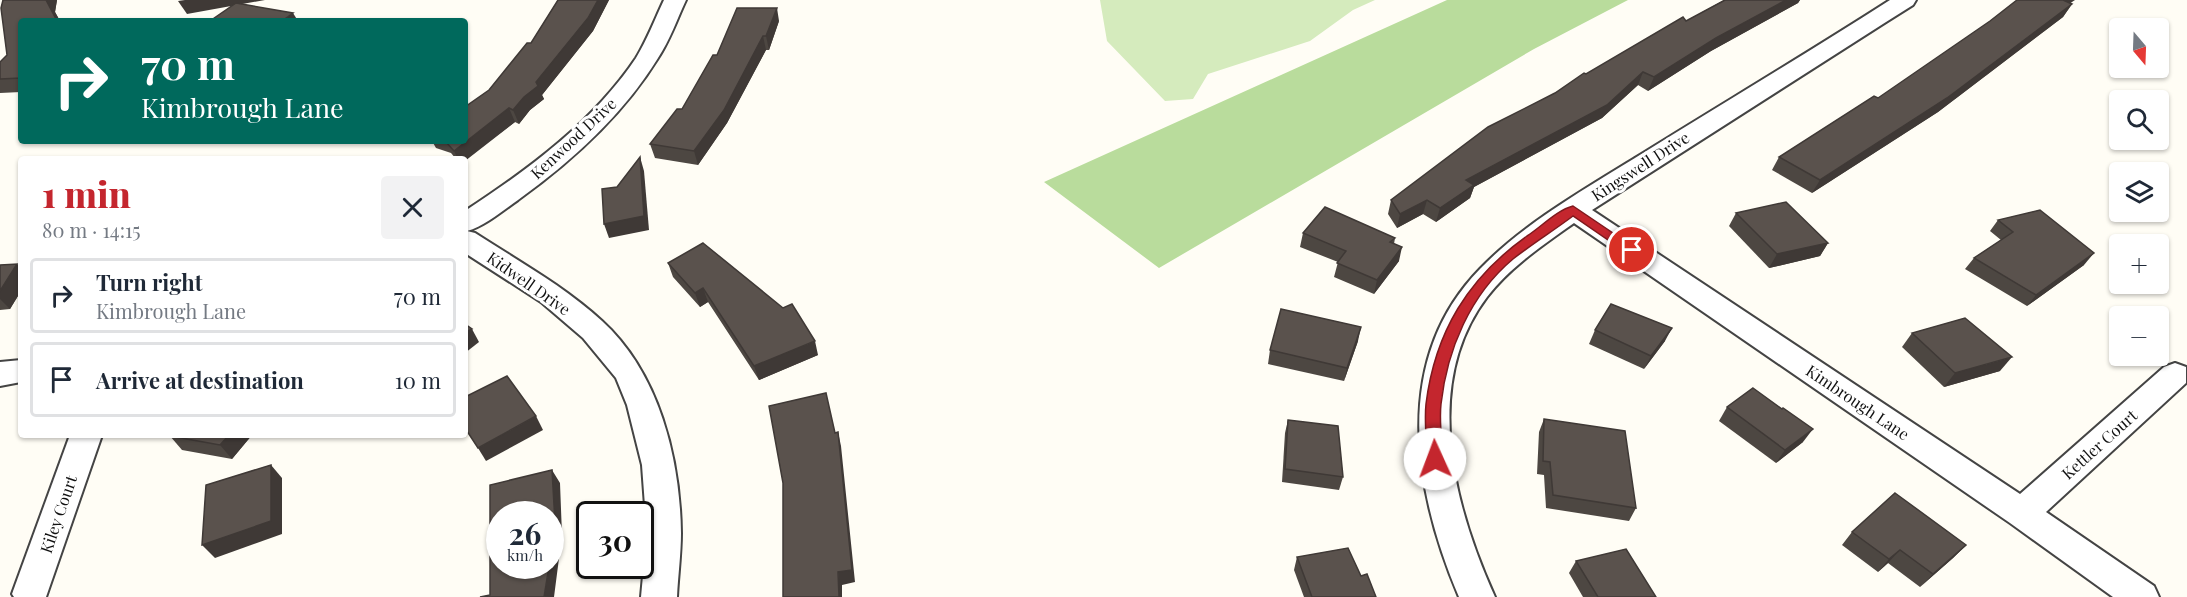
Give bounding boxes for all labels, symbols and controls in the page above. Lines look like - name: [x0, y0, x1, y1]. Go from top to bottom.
- north arrow: [2109, 18, 2169, 78]
- map controls: [2109, 18, 2169, 366]
- text: 70 m: [141, 35, 235, 91]
- icon: right: [42, 42, 120, 120]
- text: Kimbrough Lane: [141, 89, 344, 125]
- button: search: [2109, 90, 2169, 150]
- street label: Kenwood Drive: [526, 93, 620, 183]
- street label: Kingswell Drive: [1587, 127, 1693, 205]
- button: layers: [2109, 162, 2169, 222]
- text: 1 min: [42, 169, 131, 217]
- button: close: [381, 176, 444, 239]
- text: 80 m · 14:15: [42, 216, 140, 243]
- pin: [1606, 224, 1657, 275]
- icon: arrive: [1615, 233, 1648, 266]
- button: +: [2109, 234, 2169, 294]
- street label: Kidwell Drive: [483, 247, 575, 319]
- text: Turn right: [96, 267, 202, 297]
- icon: right: [45, 279, 78, 312]
- text: 70 m: [394, 281, 441, 311]
- text: Kimbrough Lane: [96, 297, 246, 324]
- button: −: [2109, 306, 2169, 366]
- street label: Kimbrough Lane: [1802, 360, 1914, 444]
- icon: arrive: [45, 363, 78, 396]
- text: Arrive at destination: [96, 365, 304, 395]
- text: 10 m: [395, 365, 441, 395]
- street label: Kettler Court: [2057, 404, 2141, 483]
- position arrow: [1403, 427, 1467, 491]
- street label: Kiley Court: [35, 472, 81, 556]
- speed limit sign: 30: [576, 501, 654, 579]
- text: 26: [509, 513, 541, 553]
- text: km/h: [507, 545, 543, 565]

